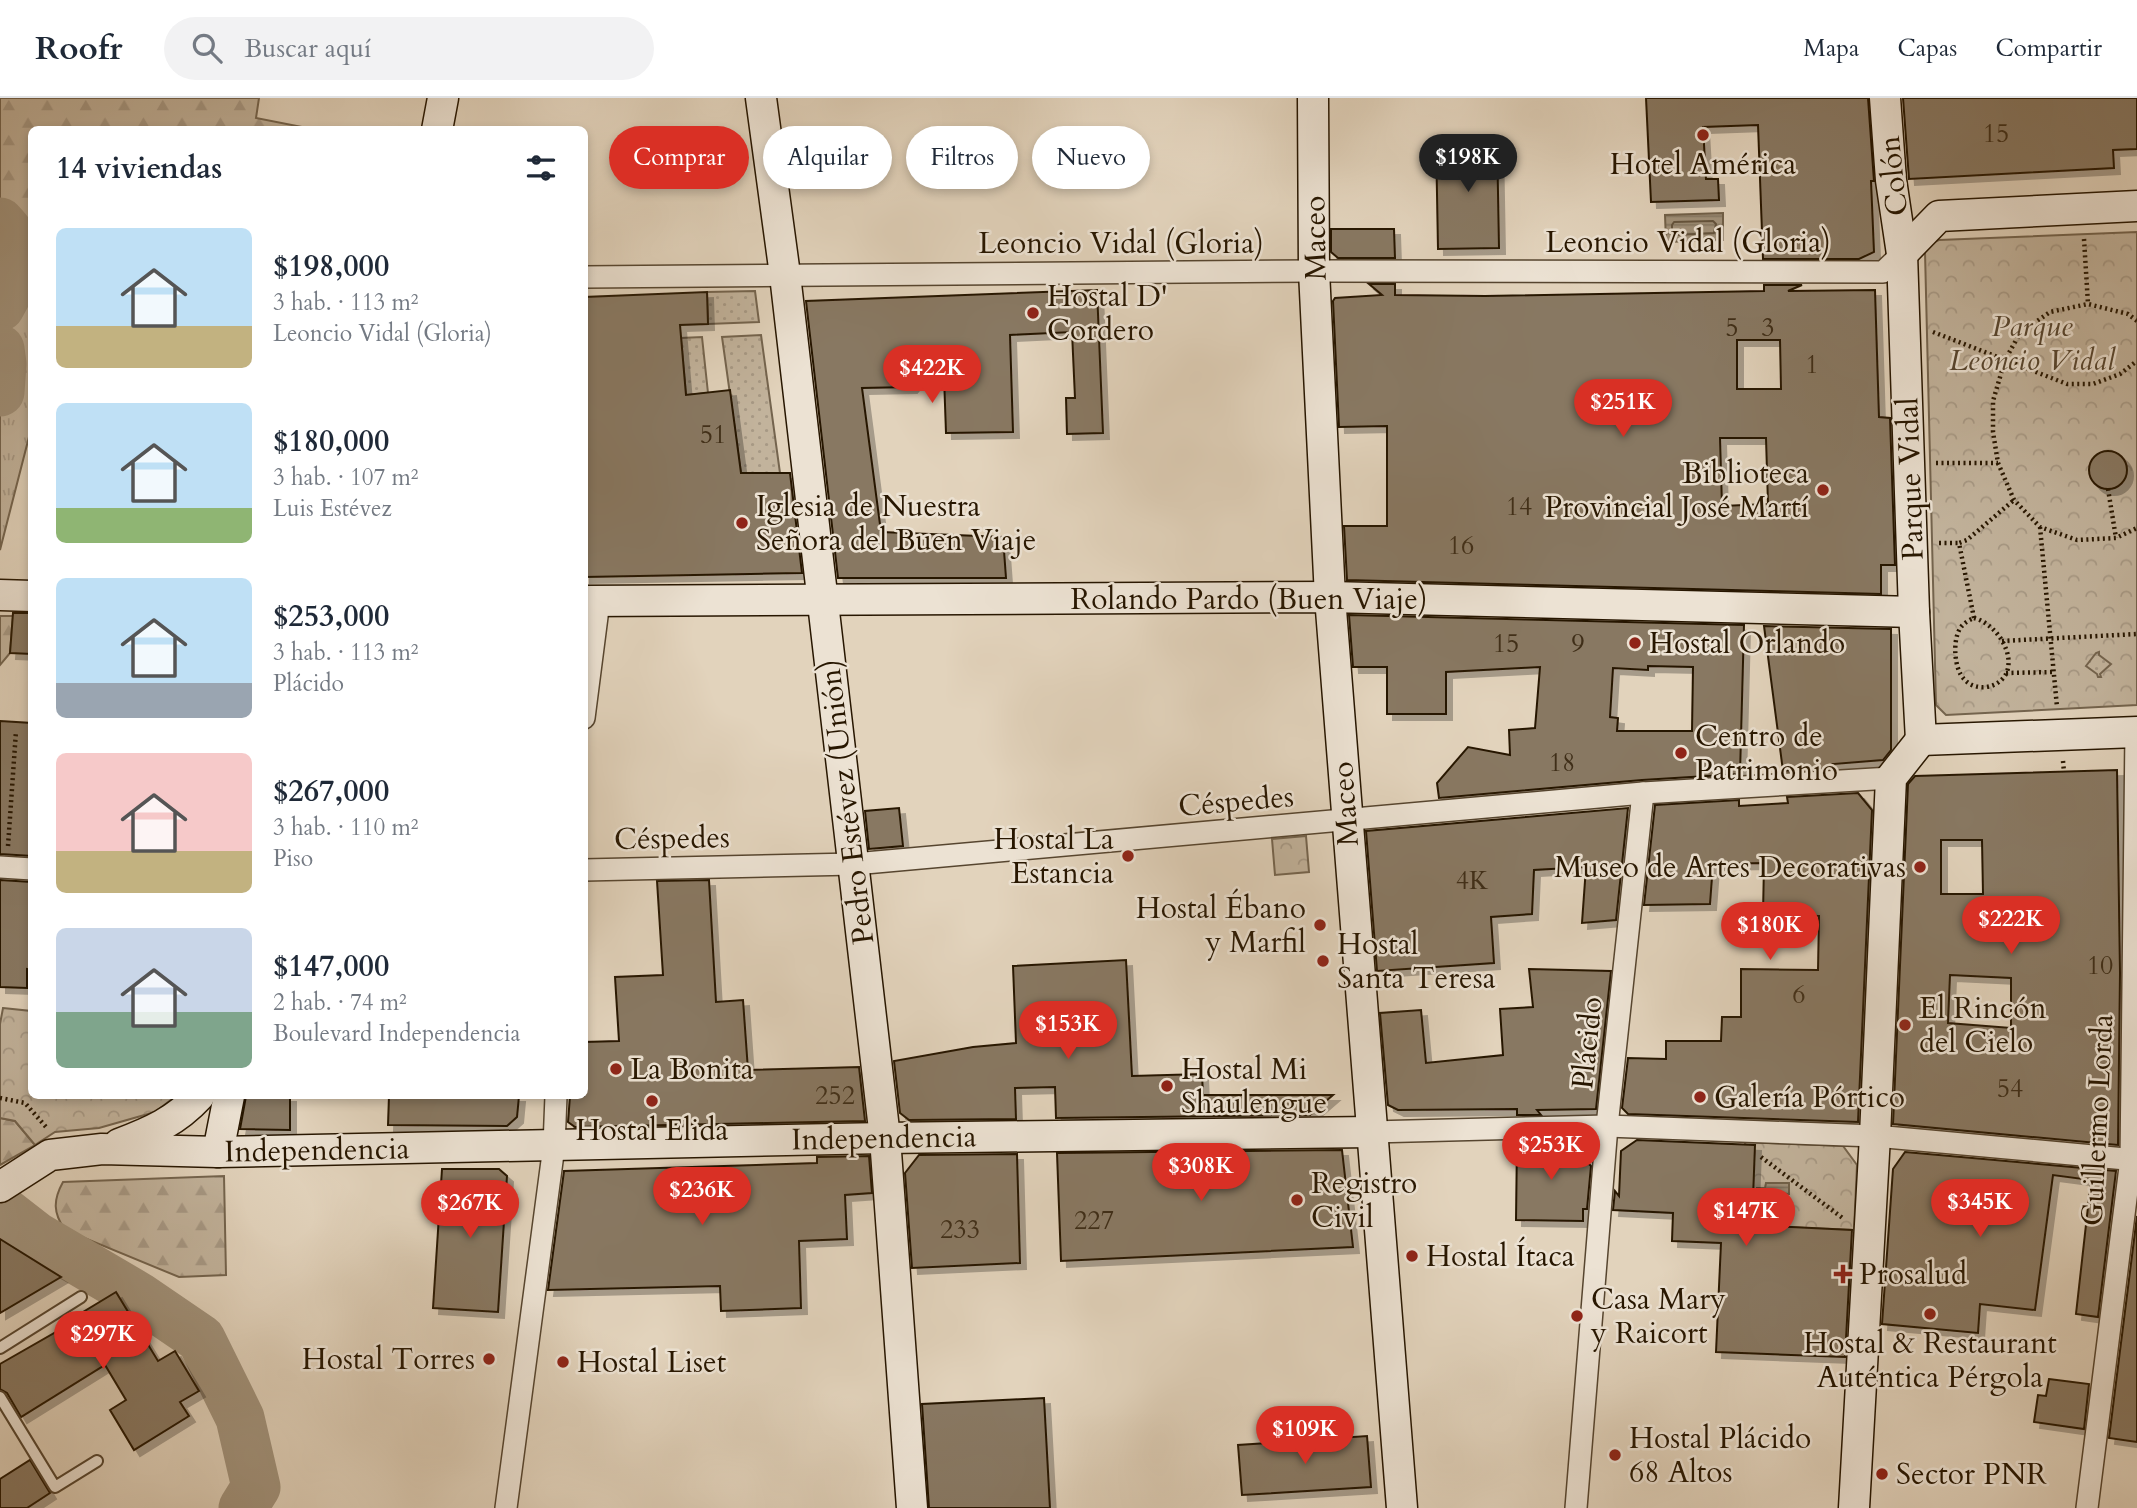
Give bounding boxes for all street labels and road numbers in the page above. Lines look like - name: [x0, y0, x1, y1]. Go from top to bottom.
- street label: Colón: [1869, 134, 1918, 218]
- street label: Maceo: [1294, 195, 1337, 281]
- street label: Leoncio Vidal (Gloria): [1545, 222, 1831, 263]
- street label: Leoncio Vidal (Gloria): [978, 223, 1264, 264]
- street label: Parque Vidal: [1887, 397, 1934, 561]
- street label: Rolando Pardo (Buen Viaje): [1071, 579, 1427, 620]
- street label: Pedro Estévez (Unión): [809, 657, 884, 947]
- street label: Maceo: [1322, 760, 1369, 848]
- street label: Céspedes: [1177, 776, 1296, 827]
- street label: Céspedes: [614, 817, 730, 860]
- street label: Plácido: [1562, 995, 1613, 1091]
- street label: Guillermo Lorda: [2071, 1013, 2124, 1227]
- street label: Independencia: [791, 1116, 977, 1161]
- street label: Independencia: [224, 1128, 410, 1173]

